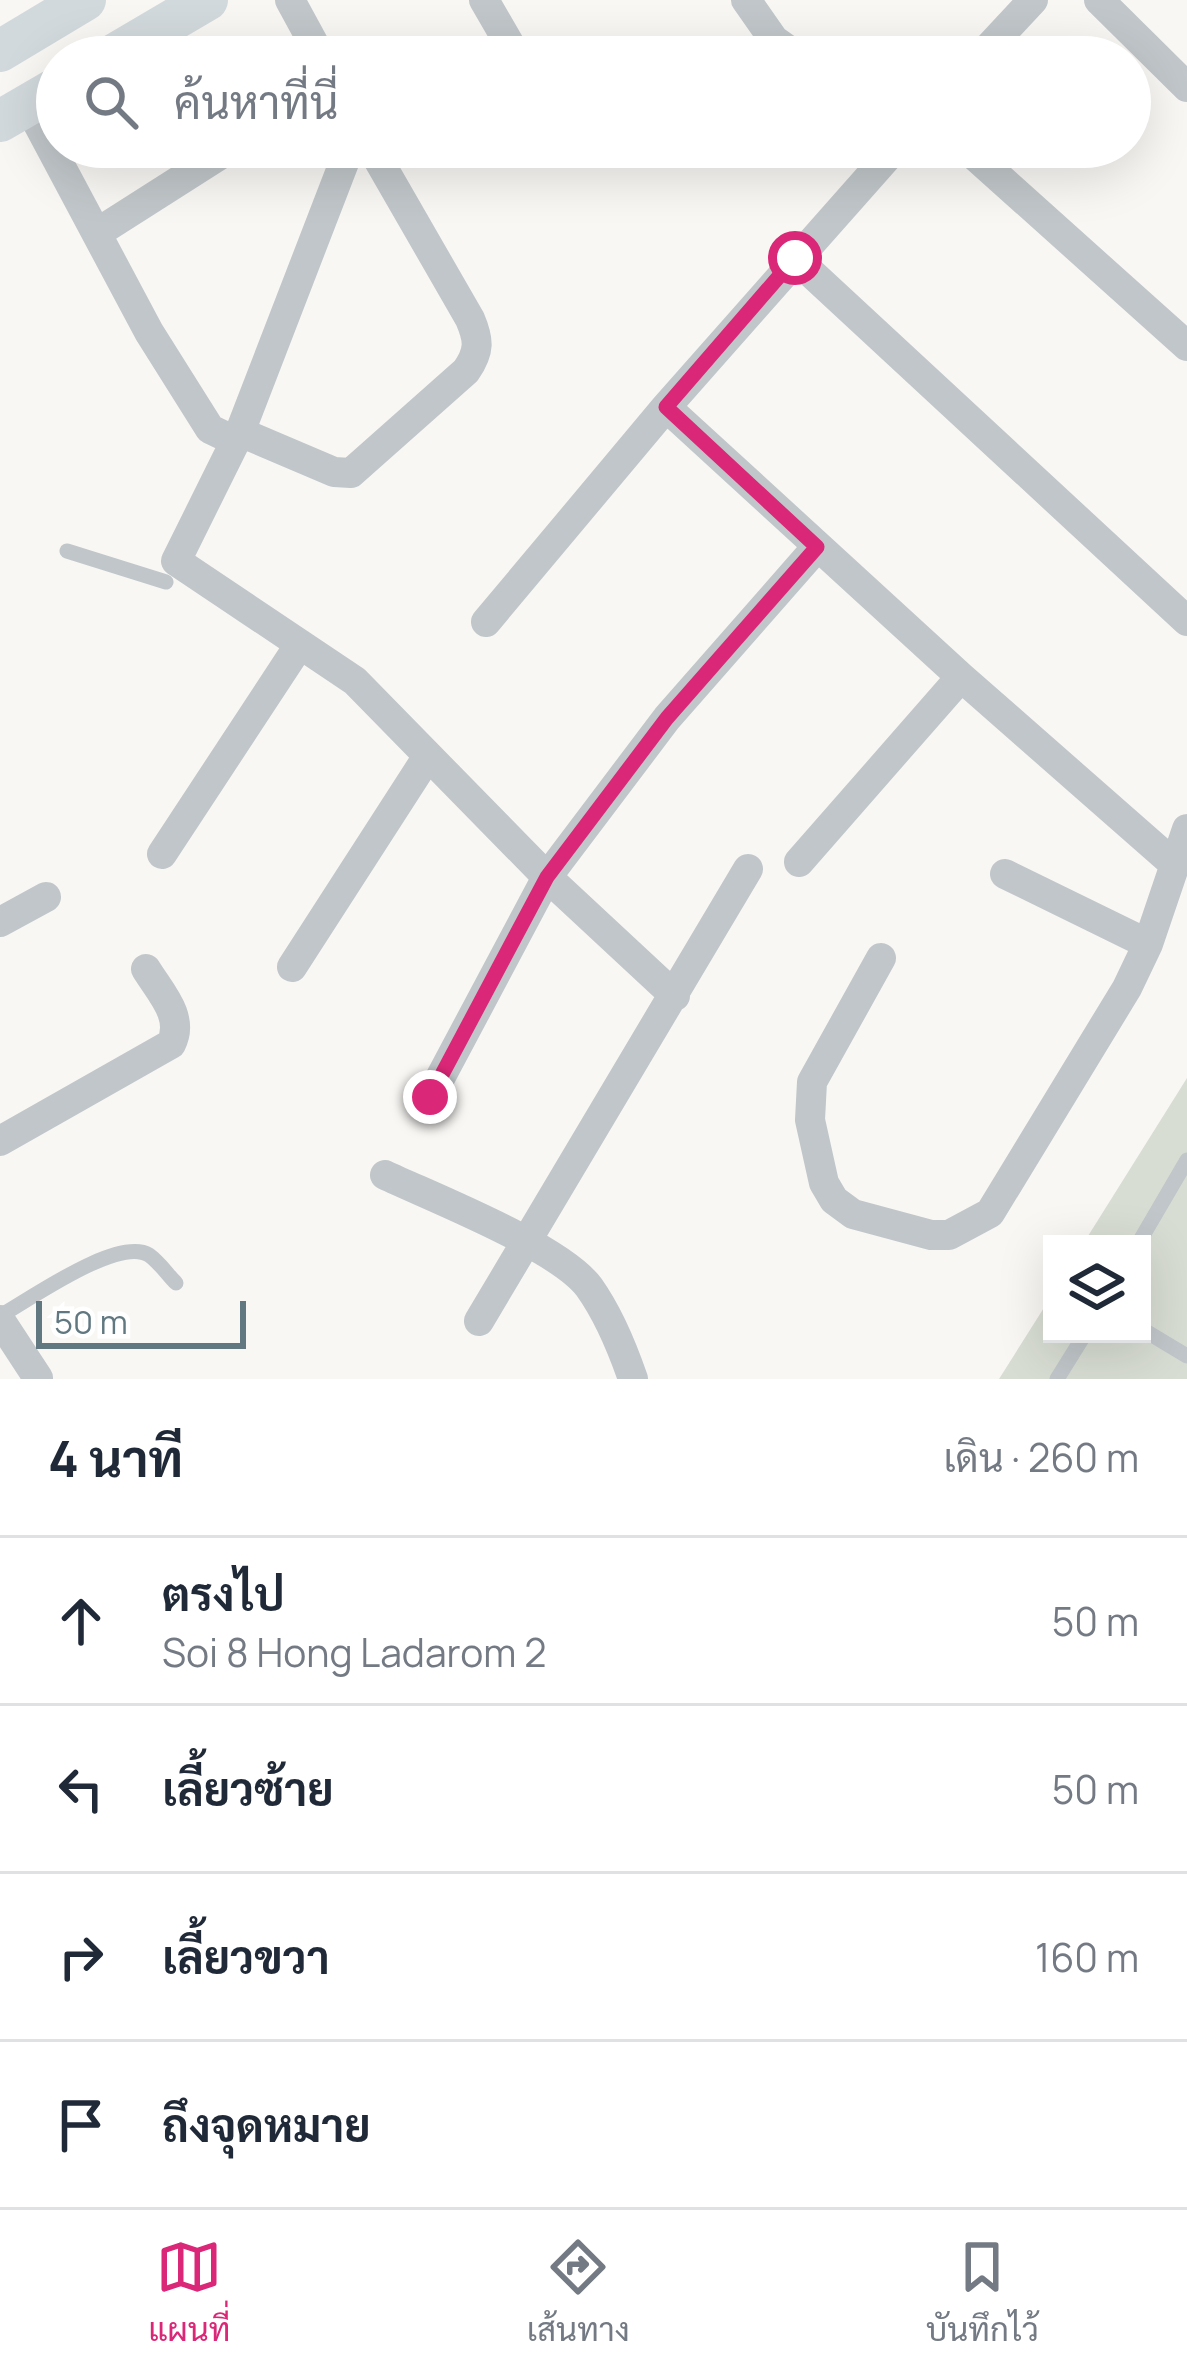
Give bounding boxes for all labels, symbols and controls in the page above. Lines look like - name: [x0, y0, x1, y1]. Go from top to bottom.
- search box: [36, 36, 1151, 168]
- icon: search: [78, 69, 144, 135]
- text: ค้นหาที่นี่: [174, 71, 338, 133]
- route start: [768, 231, 822, 285]
- route end: [403, 1070, 457, 1124]
- map controls: [1043, 1235, 1151, 1343]
- button: layers: [1043, 1235, 1151, 1343]
- scale bar: [36, 1295, 246, 1348]
- text: 50 m: [54, 1299, 128, 1344]
- text: 4 นาที: [48, 1423, 183, 1492]
- text: เดิน · 260 m: [943, 1430, 1139, 1484]
- text: ตรงไป: [162, 1563, 285, 1625]
- icon: ahead: [48, 1588, 114, 1654]
- text: 50 m: [1052, 1594, 1139, 1648]
- text: Soi 8 Hong Ladarom 2: [162, 1625, 546, 1679]
- icon: left: [48, 1756, 114, 1822]
- text: เลี้ยวซ้าย: [162, 1758, 334, 1820]
- text: 50 m: [1052, 1762, 1139, 1816]
- icon: right: [48, 1924, 114, 1990]
- text: เลี้ยวขวา: [162, 1926, 330, 1988]
- text: 160 m: [1035, 1930, 1139, 1984]
- icon: arrive: [48, 2092, 114, 2158]
- text: ถึงจุดหมาย: [162, 2094, 371, 2156]
- tab: แผนที่: [148, 2234, 230, 2351]
- tab: เส้นทาง: [527, 2234, 630, 2351]
- tab: บันทึกไว้: [926, 2234, 1039, 2351]

